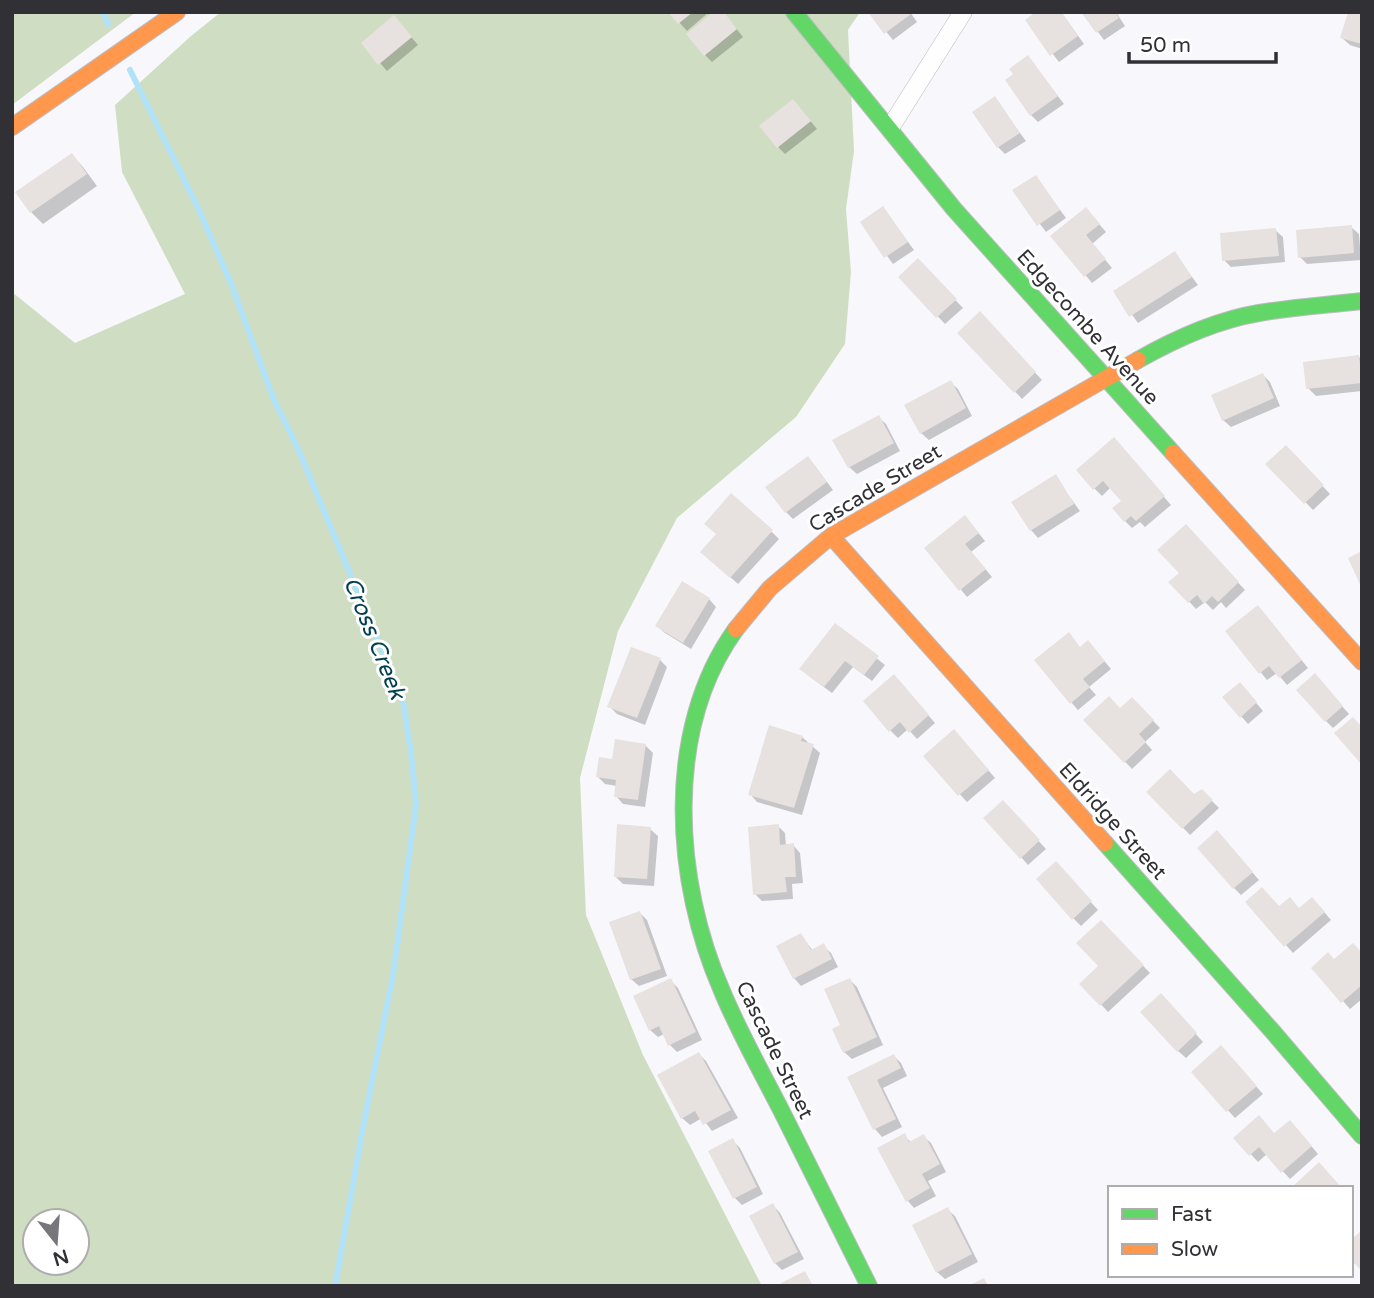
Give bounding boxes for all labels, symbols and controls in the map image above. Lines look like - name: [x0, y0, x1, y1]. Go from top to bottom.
- scale bar: [1129, 21, 1276, 65]
- text: 50 m: [1140, 33, 1191, 58]
- street label: Edgecombe Avenue: [1011, 245, 1164, 410]
- street label: Cascade Street: [804, 439, 946, 538]
- water label: Cross Creek: [337, 573, 412, 705]
- street label: Eldridge Street: [1053, 758, 1172, 885]
- street label: Cascade Street: [730, 977, 819, 1123]
- legend: [1108, 1186, 1353, 1277]
- text: Fast: [1171, 1202, 1212, 1227]
- north arrow: [21, 1207, 91, 1277]
- text: Slow: [1171, 1237, 1219, 1262]
- text: N: [50, 1245, 71, 1270]

